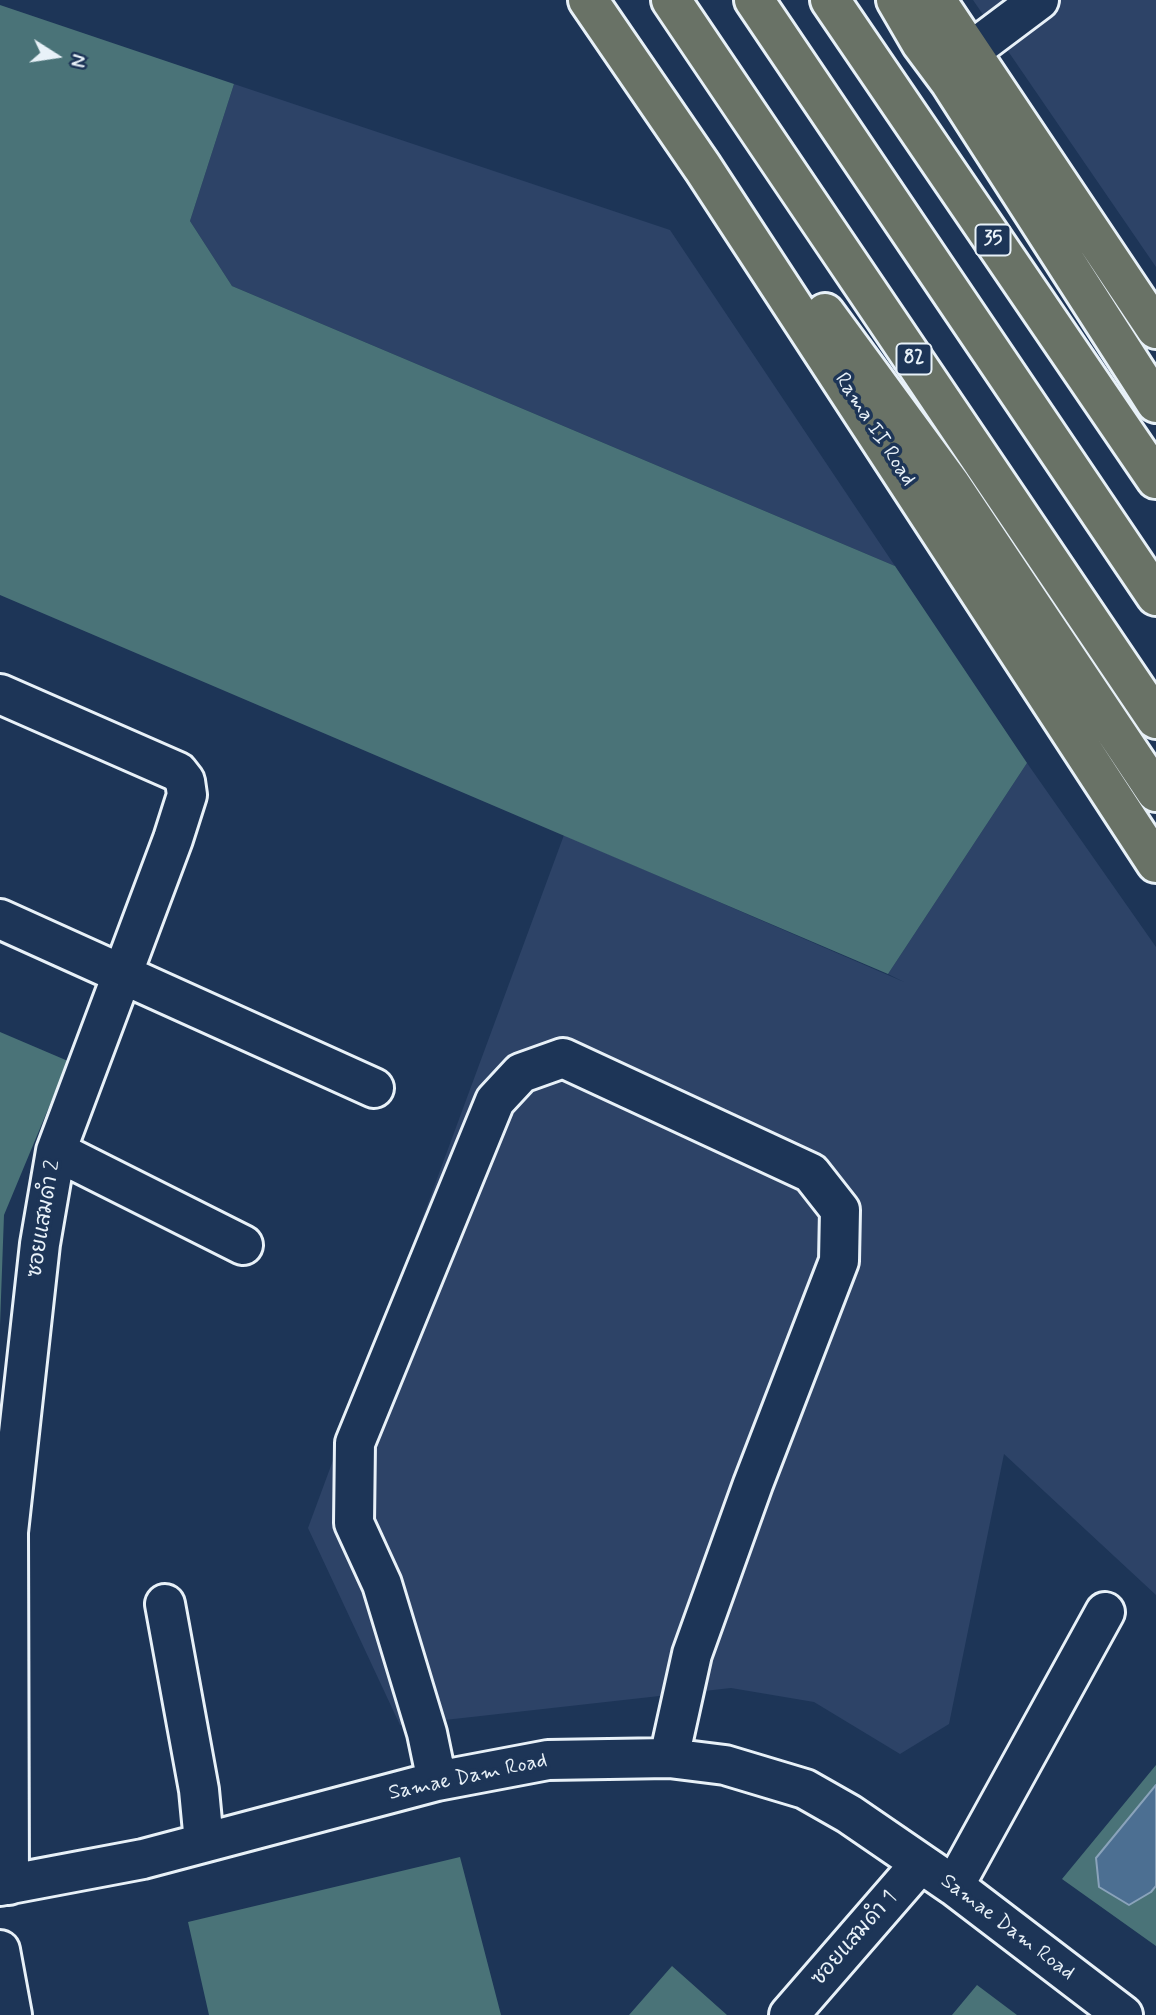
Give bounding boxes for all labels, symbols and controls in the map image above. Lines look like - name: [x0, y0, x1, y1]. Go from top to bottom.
- north arrow: [21, 21, 91, 91]
- text: N: [63, 52, 91, 69]
- road number: 35: [976, 224, 1010, 256]
- road number: 82: [897, 344, 932, 374]
- street label: Rama II Road: [828, 369, 920, 491]
- street label: ซอยแสมดำ 2: [23, 1158, 67, 1280]
- street label: Samae Dam Road: [386, 1749, 550, 1807]
- street label: Samae Dam Road: [935, 1869, 1079, 1987]
- street label: ซอยแสมดำ 1: [807, 1886, 903, 1992]

